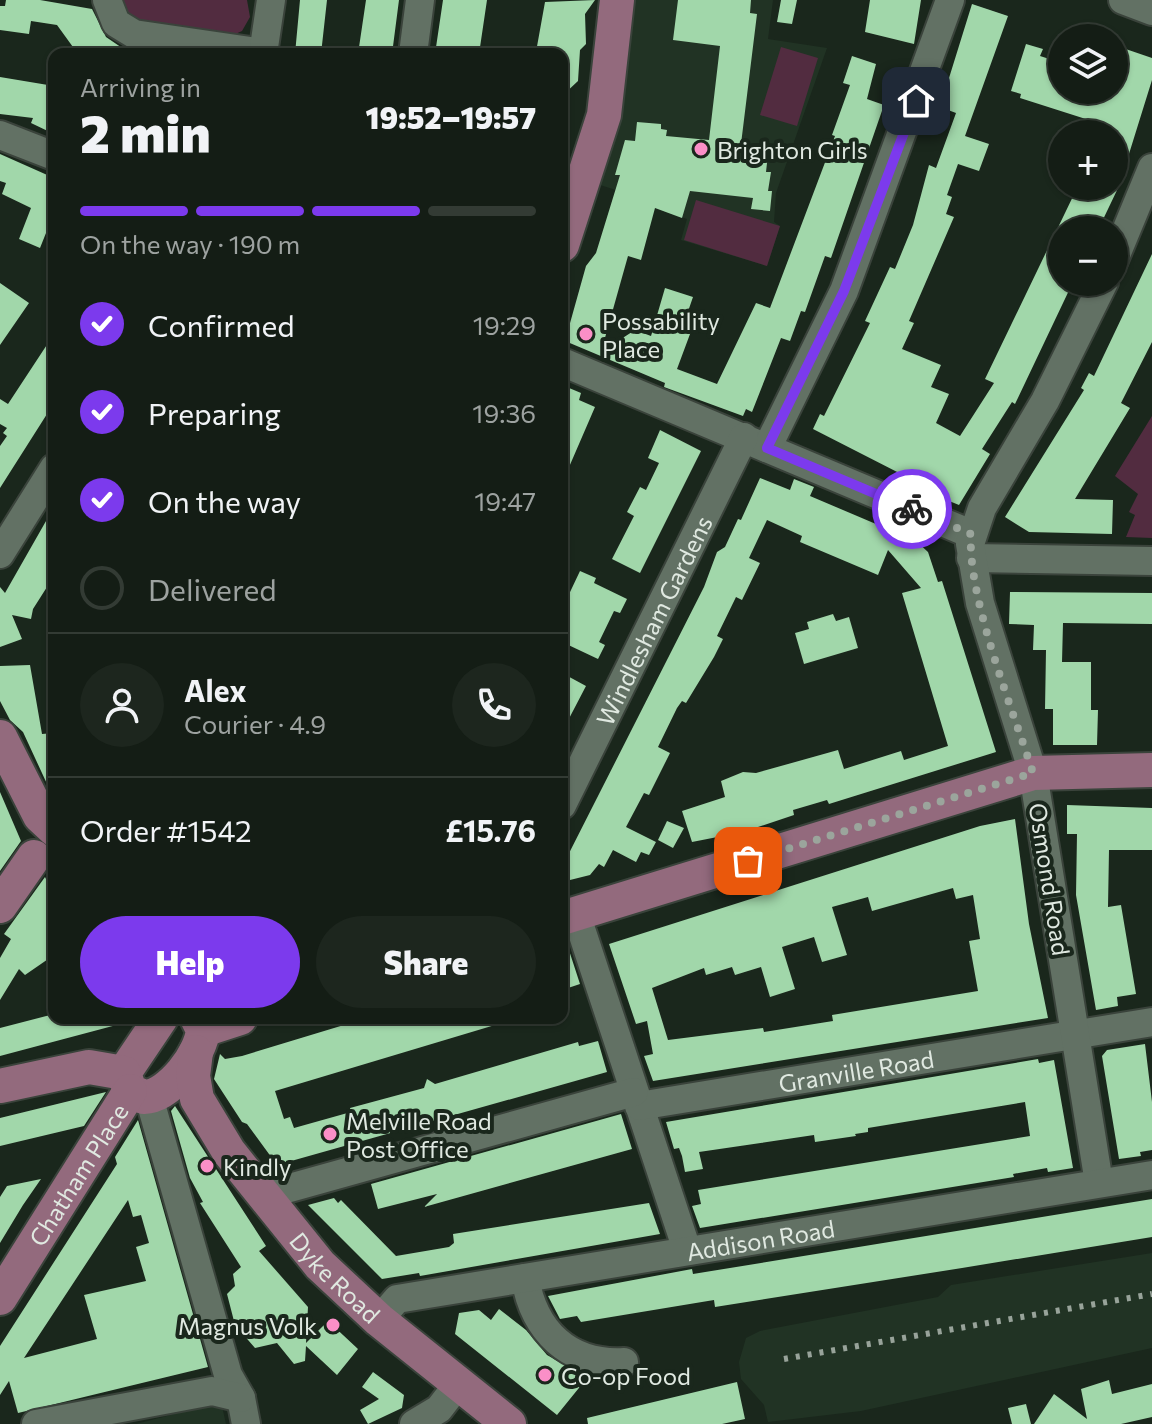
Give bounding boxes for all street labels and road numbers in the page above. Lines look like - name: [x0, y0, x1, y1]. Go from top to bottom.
- street label: Windlesham Gardens: [589, 511, 717, 730]
- street label: Osmond Road: [1024, 801, 1076, 957]
- street label: Granville Road: [776, 1043, 936, 1097]
- street label: Chatham Place: [22, 1098, 133, 1251]
- street label: Addison Road: [684, 1213, 837, 1266]
- street label: Dyke Road: [285, 1226, 387, 1328]

